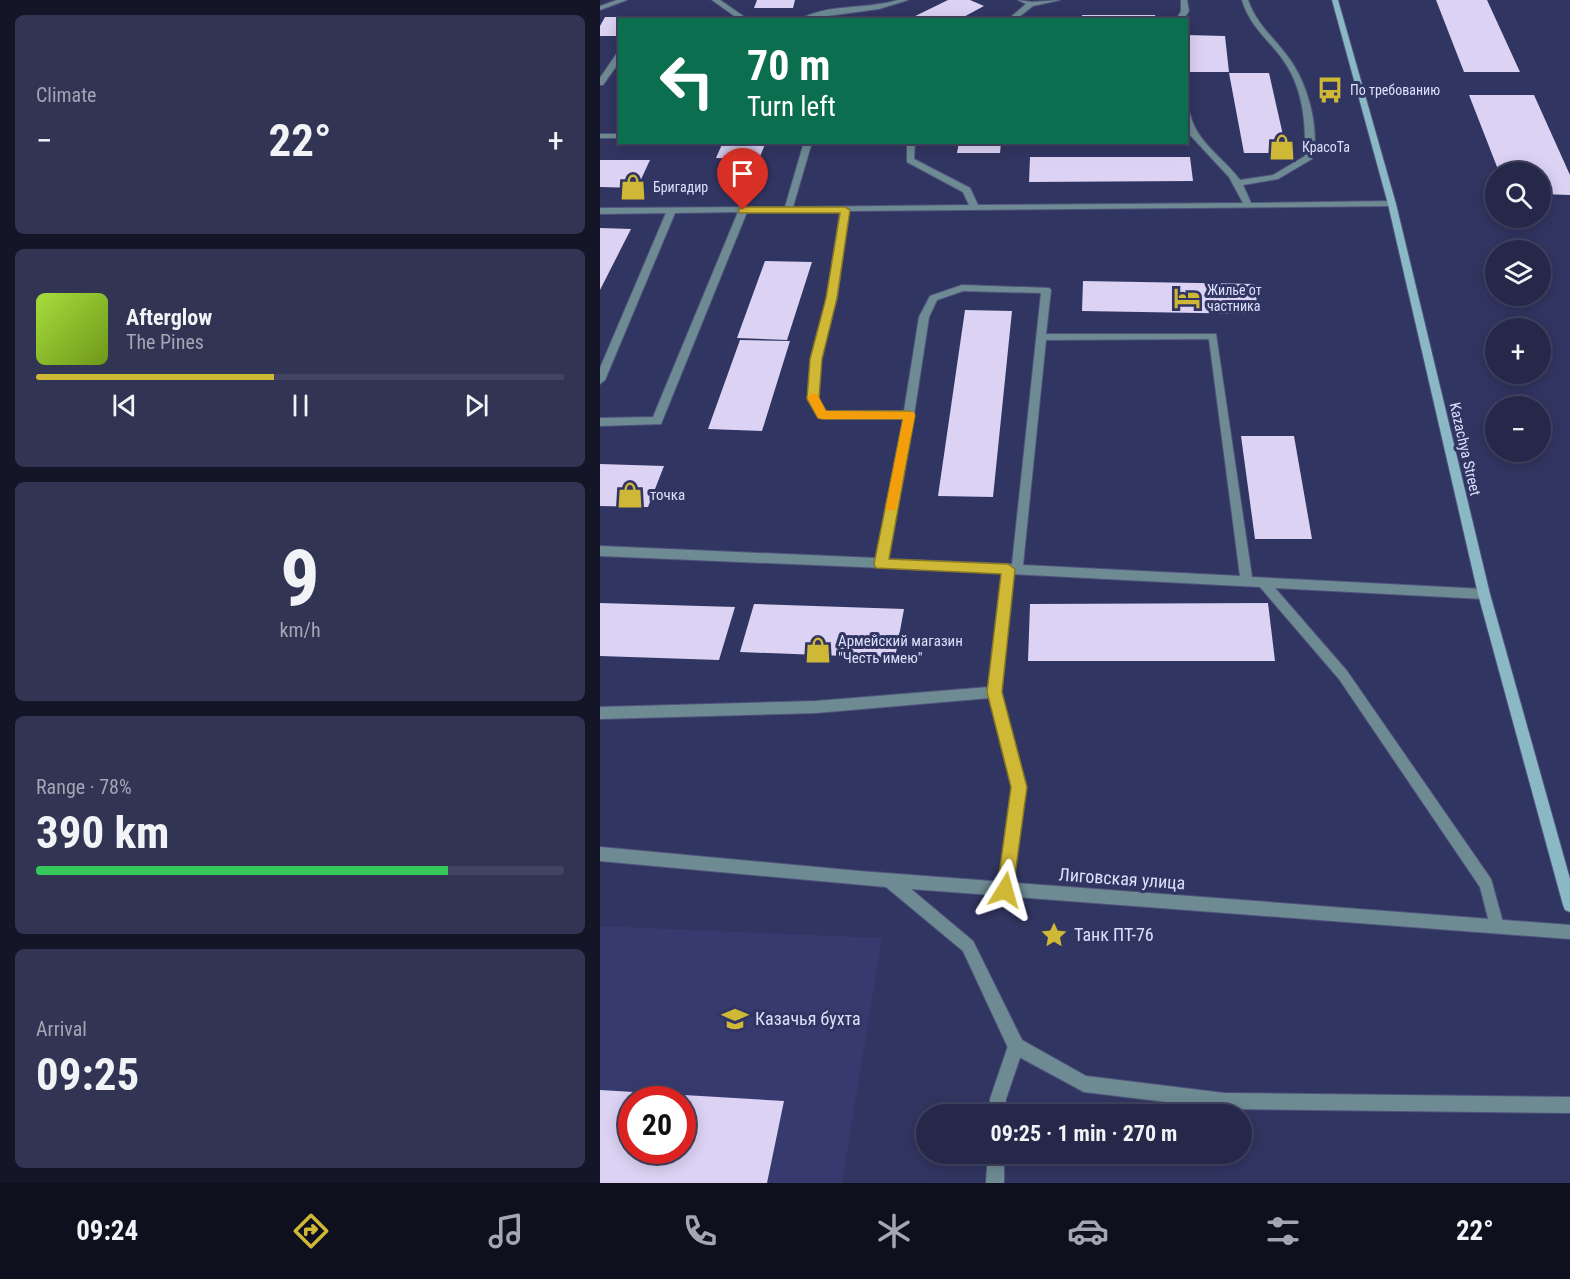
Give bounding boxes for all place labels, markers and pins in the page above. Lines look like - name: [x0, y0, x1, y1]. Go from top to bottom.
- bus stop icon: По требованию: [1315, 75, 1345, 105]
- place label: По требованию: [1350, 82, 1440, 98]
- shop icon: КрасоТа: [1267, 132, 1297, 162]
- place label: КрасоТа: [1302, 139, 1350, 155]
- pin: [717, 148, 768, 210]
- shop icon: Бригадир: [618, 172, 648, 202]
- place label: Бригадир: [653, 179, 708, 195]
- place label: Жилье от частника: [1207, 282, 1262, 314]
- hotel icon: Жилье от частника: [1172, 283, 1202, 313]
- shop icon: точка: [615, 480, 645, 510]
- place label: точка: [650, 486, 685, 504]
- place label: Армейский магазин "Честь имею": [838, 632, 963, 667]
- shop icon: Армейский магазин "Честь имею": [803, 635, 833, 665]
- place icon: Танк ПТ-76: [1039, 920, 1069, 950]
- place label: Танк ПТ-76: [1074, 924, 1154, 945]
- school or university icon: Казачья бухта: [720, 1004, 750, 1034]
- place label: Казачья бухта: [755, 1008, 861, 1029]

